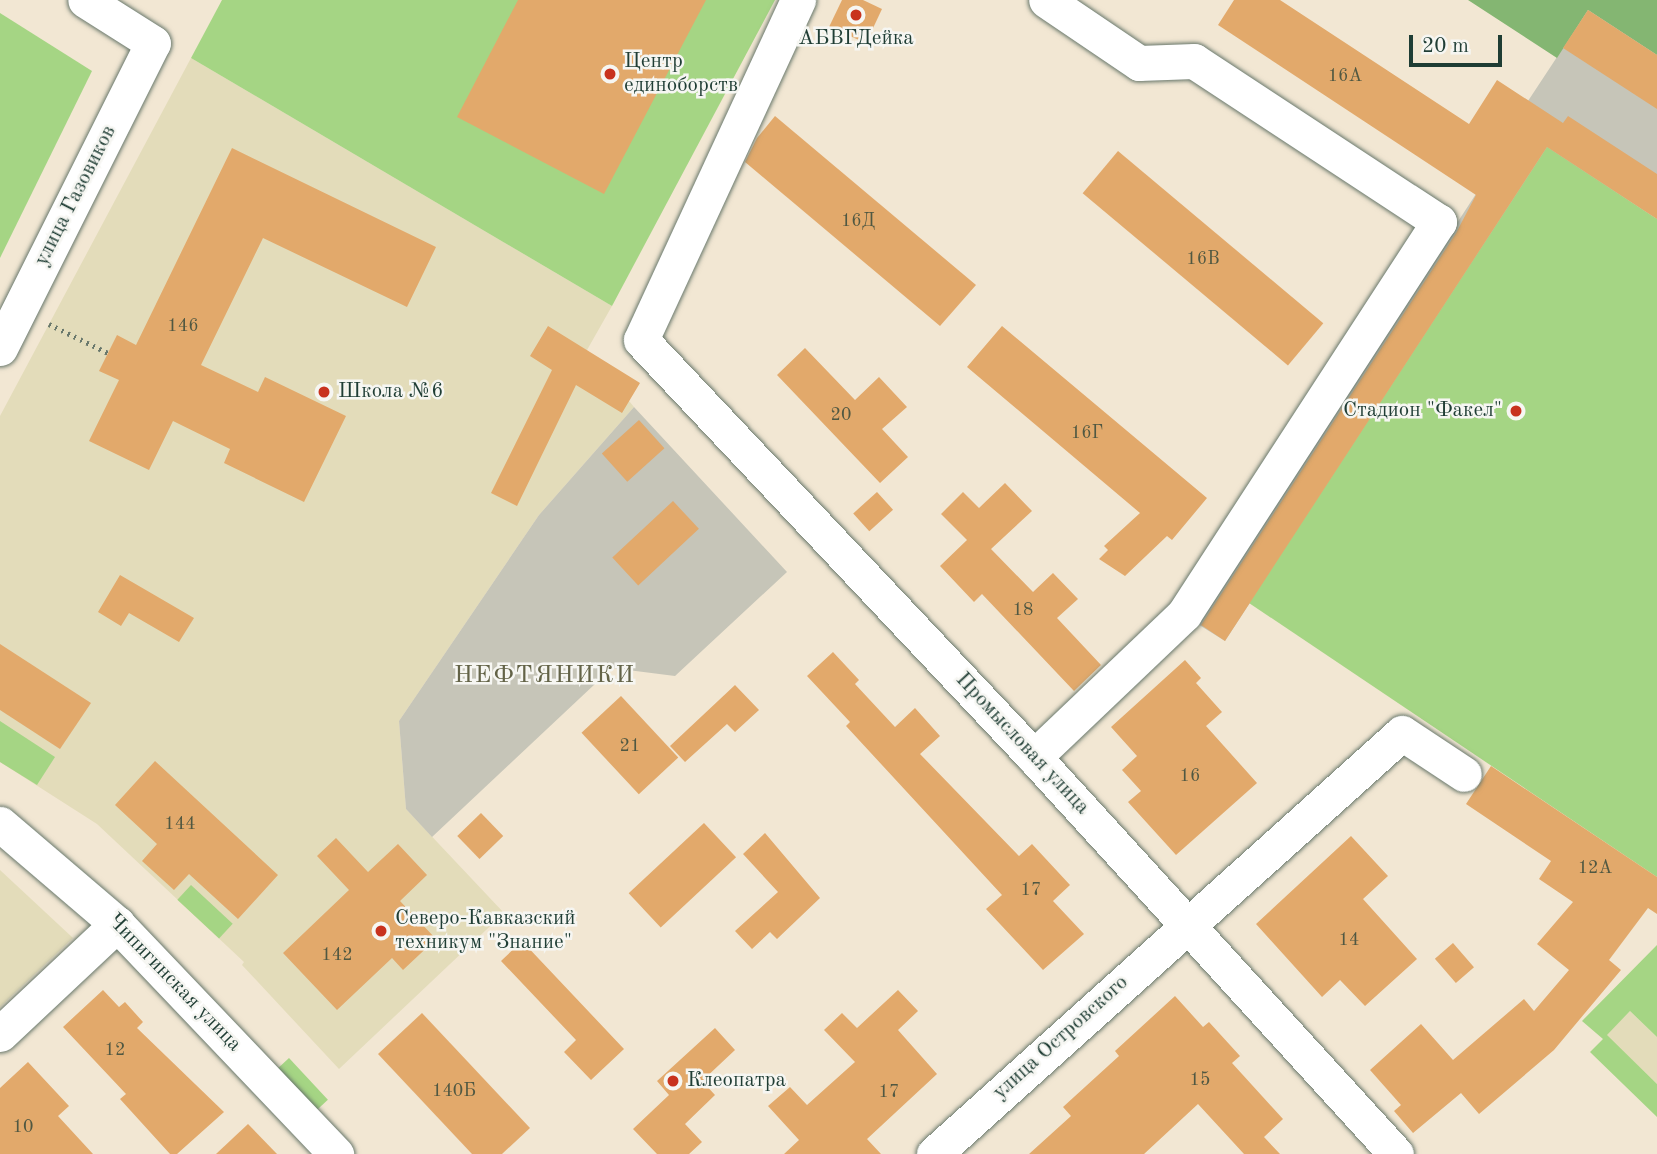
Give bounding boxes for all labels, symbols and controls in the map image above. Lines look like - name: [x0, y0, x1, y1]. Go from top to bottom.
- marker: АБВГДейка: [848, 7, 864, 23]
- scale bar: [1412, 21, 1505, 65]
- place label: АБВГДейка: [798, 26, 914, 52]
- text: 20 m: [1422, 36, 1469, 57]
- place label: Центр единоборств: [624, 49, 738, 99]
- house number: 16А: [1328, 65, 1362, 87]
- marker: Центр единоборств: [602, 66, 618, 82]
- street label: улица Газовиков: [30, 121, 122, 271]
- house number: 16Д: [841, 210, 875, 232]
- house number: 16В: [1186, 248, 1220, 270]
- house number: 146: [167, 315, 199, 337]
- place label: Школа №6: [338, 379, 444, 405]
- marker: Школа №6: [316, 384, 332, 400]
- place label: Стадион "Факел": [1343, 398, 1502, 424]
- marker: Стадион "Факел": [1508, 403, 1524, 419]
- house number: 20: [831, 404, 851, 426]
- house number: 16Г: [1071, 422, 1103, 444]
- house number: 18: [1013, 599, 1033, 621]
- district label: НЕФТЯНИКИ: [455, 663, 635, 691]
- street label: Промысловая улица: [950, 668, 1094, 820]
- house number: 21: [620, 735, 640, 757]
- house number: 16: [1180, 765, 1200, 787]
- house number: 144: [164, 813, 196, 835]
- house number: 12А: [1578, 857, 1612, 879]
- house number: 17: [1021, 879, 1041, 901]
- place label: Северо-Кавказский техникум "Знание": [395, 906, 576, 956]
- street label: Чипигинская улица: [102, 909, 246, 1057]
- marker: Северо-Кавказский техникум "Знание": [373, 923, 389, 939]
- house number: 14: [1339, 929, 1359, 951]
- house number: 142: [321, 944, 353, 966]
- street label: улица Островского: [988, 971, 1134, 1105]
- house number: 12: [105, 1039, 125, 1061]
- place label: Клеопатра: [687, 1068, 786, 1094]
- house number: 15: [1190, 1069, 1210, 1091]
- marker: Клеопатра: [665, 1073, 681, 1089]
- house number: 140Б: [432, 1080, 476, 1102]
- house number: 17: [879, 1081, 899, 1103]
- house number: 10: [13, 1116, 33, 1138]

